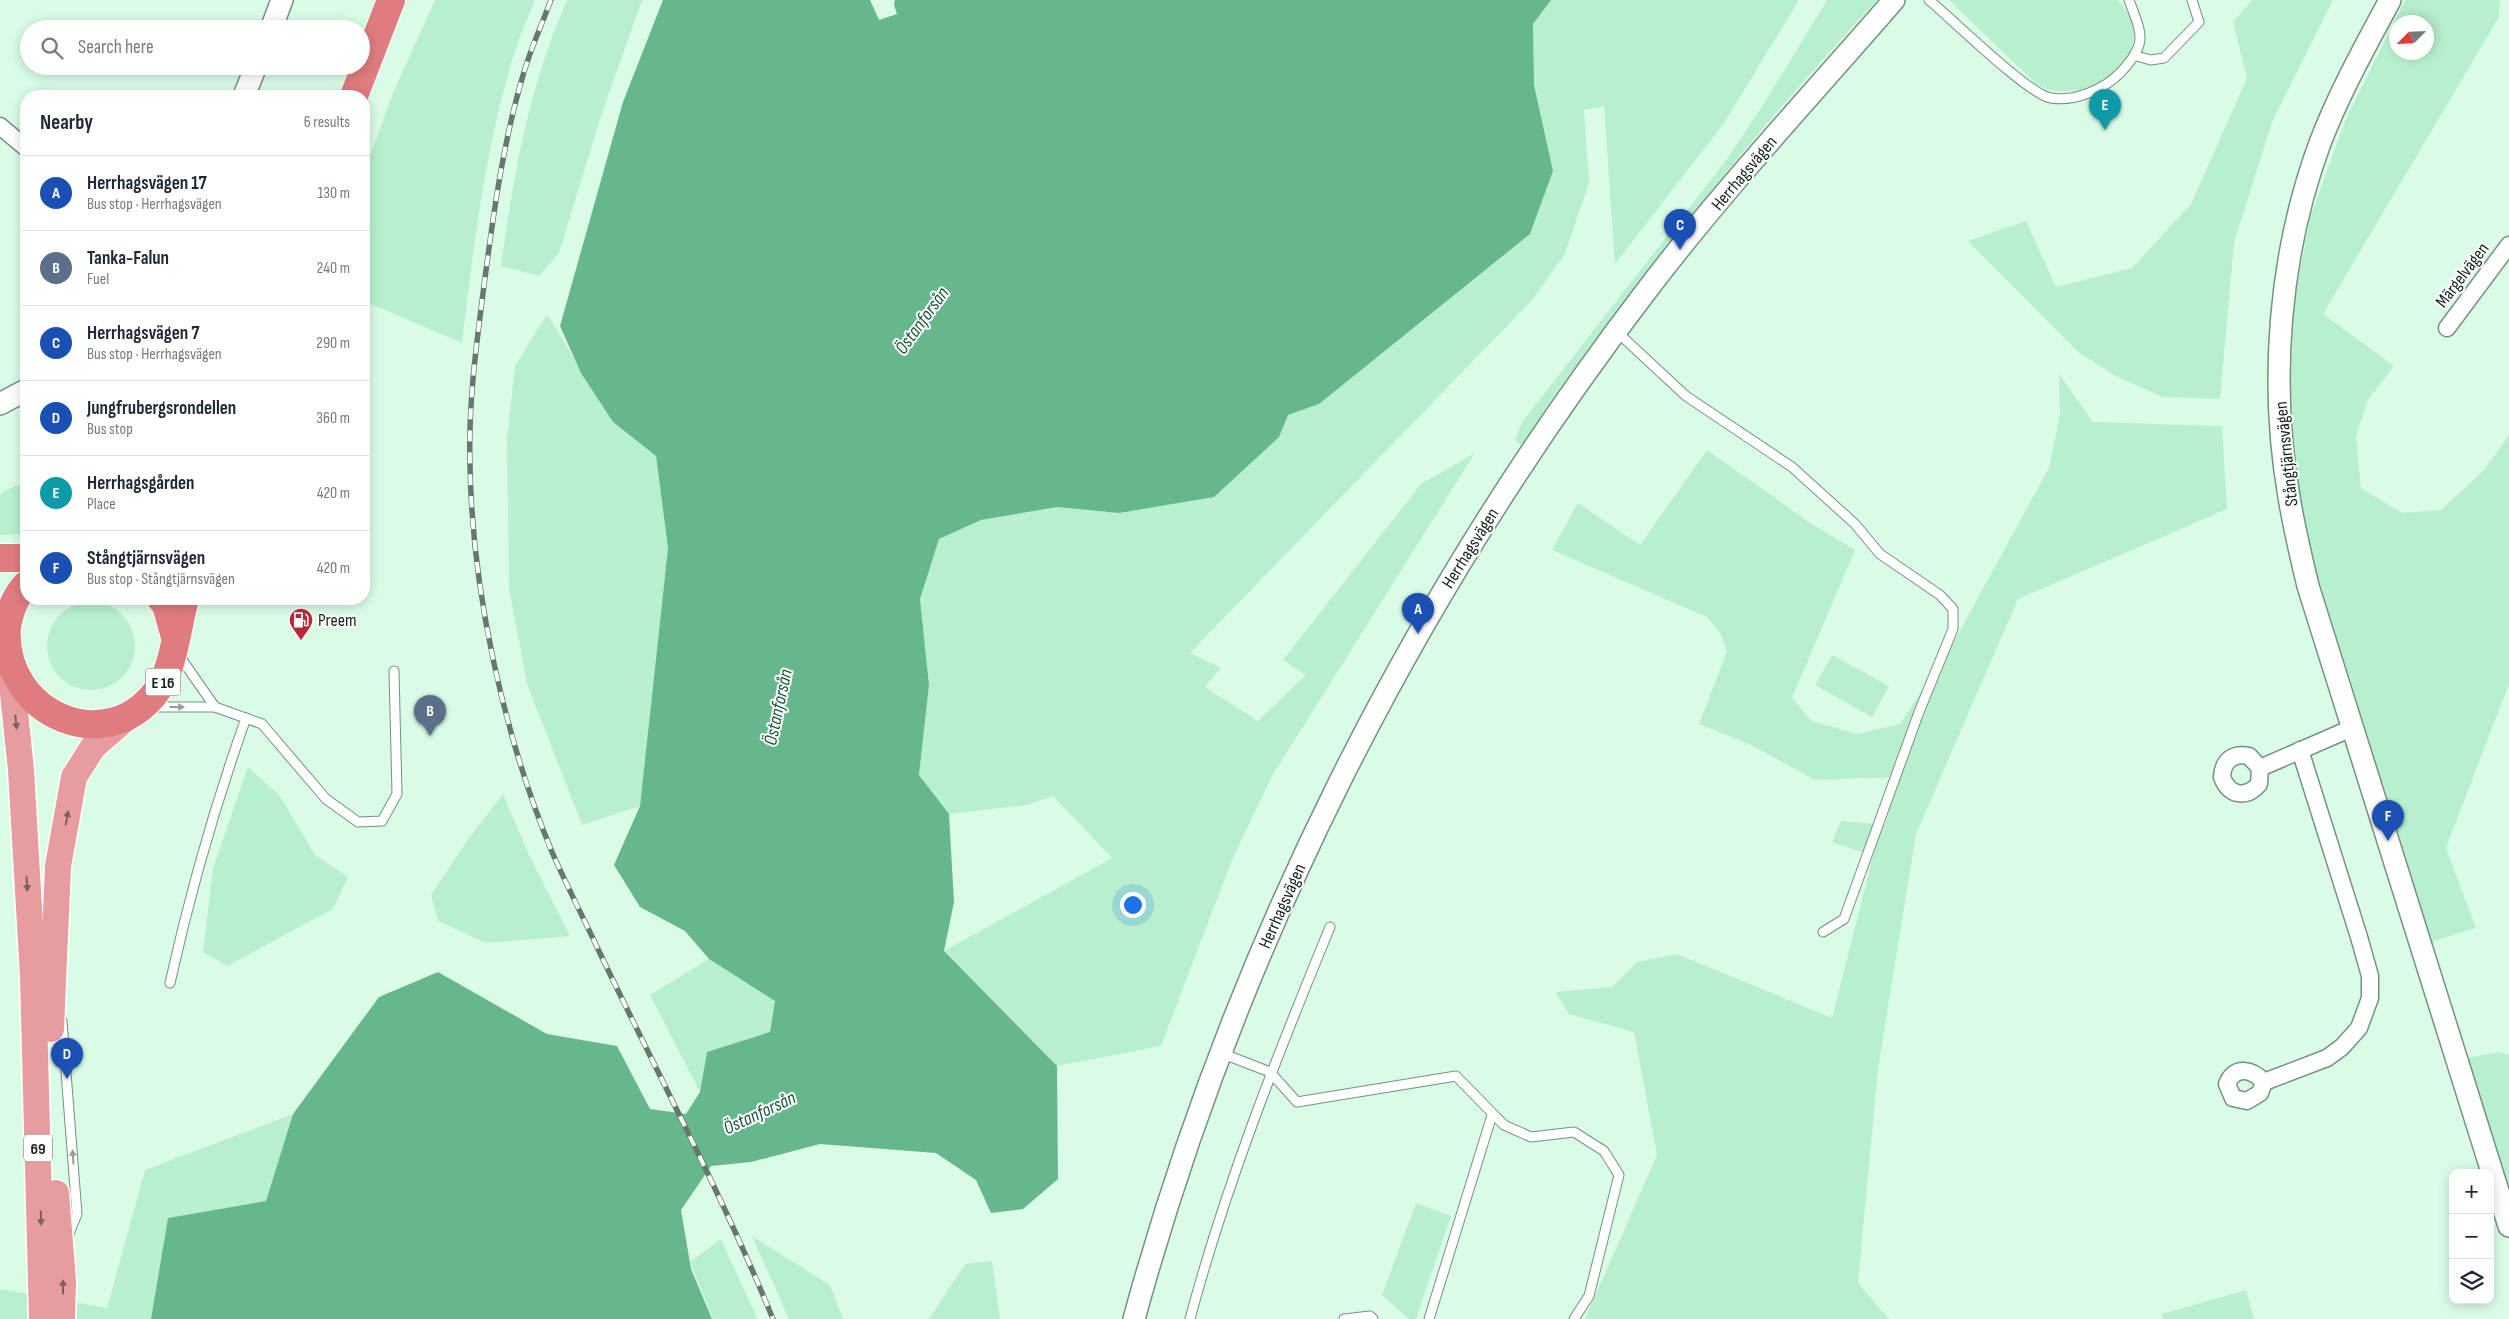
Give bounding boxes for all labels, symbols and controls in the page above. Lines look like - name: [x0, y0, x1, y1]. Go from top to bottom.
- north arrow: [2389, 15, 2434, 60]
- search box: [20, 20, 370, 75]
- icon: search: [38, 34, 66, 62]
- text: Search here: [78, 36, 154, 59]
- pin: E: [2089, 89, 2121, 130]
- text: Nearby: [40, 110, 93, 135]
- text: 6 results: [304, 113, 350, 132]
- street label: Herrhagsvägen: [1707, 132, 1782, 215]
- text: Herrhagsvägen 17: [87, 172, 207, 195]
- text: A: [52, 184, 60, 203]
- text: 130 m: [318, 184, 350, 203]
- text: Bus stop · Herrhagsvägen: [87, 195, 222, 214]
- pin: C: [1664, 209, 1696, 250]
- street label: Märgelvägen: [2431, 239, 2494, 312]
- text: Tanka-Falun: [87, 247, 169, 270]
- text: B: [52, 259, 60, 278]
- text: 240 m: [317, 259, 350, 278]
- text: Fuel: [87, 270, 109, 289]
- water label: Östanforsån: [890, 283, 954, 359]
- text: Herrhagsvägen 7: [87, 322, 200, 345]
- text: C: [52, 334, 60, 353]
- text: 290 m: [316, 334, 350, 353]
- text: Bus stop · Herrhagsvägen: [87, 345, 222, 364]
- text: Jungfrubergsrondellen: [87, 397, 236, 420]
- street label: Stångtjärnsvägen: [2271, 400, 2302, 507]
- text: D: [52, 409, 60, 428]
- text: 360 m: [316, 409, 350, 428]
- text: Bus stop: [87, 420, 133, 439]
- text: Herrhagsgården: [87, 472, 195, 495]
- text: E: [53, 484, 59, 503]
- text: 420 m: [317, 484, 350, 503]
- text: Place: [87, 495, 116, 514]
- street label: Herrhagsvägen: [1438, 504, 1503, 592]
- text: Stångtjärnsvägen: [87, 547, 205, 570]
- text: F: [53, 559, 59, 578]
- text: 420 m: [317, 559, 350, 578]
- text: Bus stop · Stångtjärnsvägen: [87, 570, 235, 589]
- pin: A: [1402, 593, 1434, 634]
- fuel station icon: Preem: [288, 607, 314, 641]
- place label: Preem: [318, 610, 357, 631]
- water label: Östanforsån: [759, 667, 798, 748]
- road number: E 16: [146, 669, 180, 696]
- pin: B: [414, 695, 446, 736]
- one-way arrow: [170, 703, 186, 711]
- one-way arrow: [12, 715, 20, 731]
- pin: F: [2372, 800, 2404, 841]
- one-way arrow: [63, 810, 71, 826]
- street label: Herrhagsvägen: [1254, 861, 1310, 952]
- one-way arrow: [24, 877, 32, 893]
- your location: [1120, 892, 1146, 918]
- pin: D: [51, 1038, 83, 1079]
- water label: Östanforsån: [720, 1087, 800, 1140]
- road number: 69: [24, 1134, 52, 1162]
- one-way arrow: [68, 1149, 76, 1165]
- map controls: [2449, 1169, 2494, 1304]
- button: +: [2449, 1169, 2494, 1214]
- one-way arrow: [37, 1210, 45, 1226]
- button: −: [2449, 1214, 2494, 1259]
- button: layers: [2449, 1259, 2494, 1304]
- one-way arrow: [59, 1279, 67, 1295]

